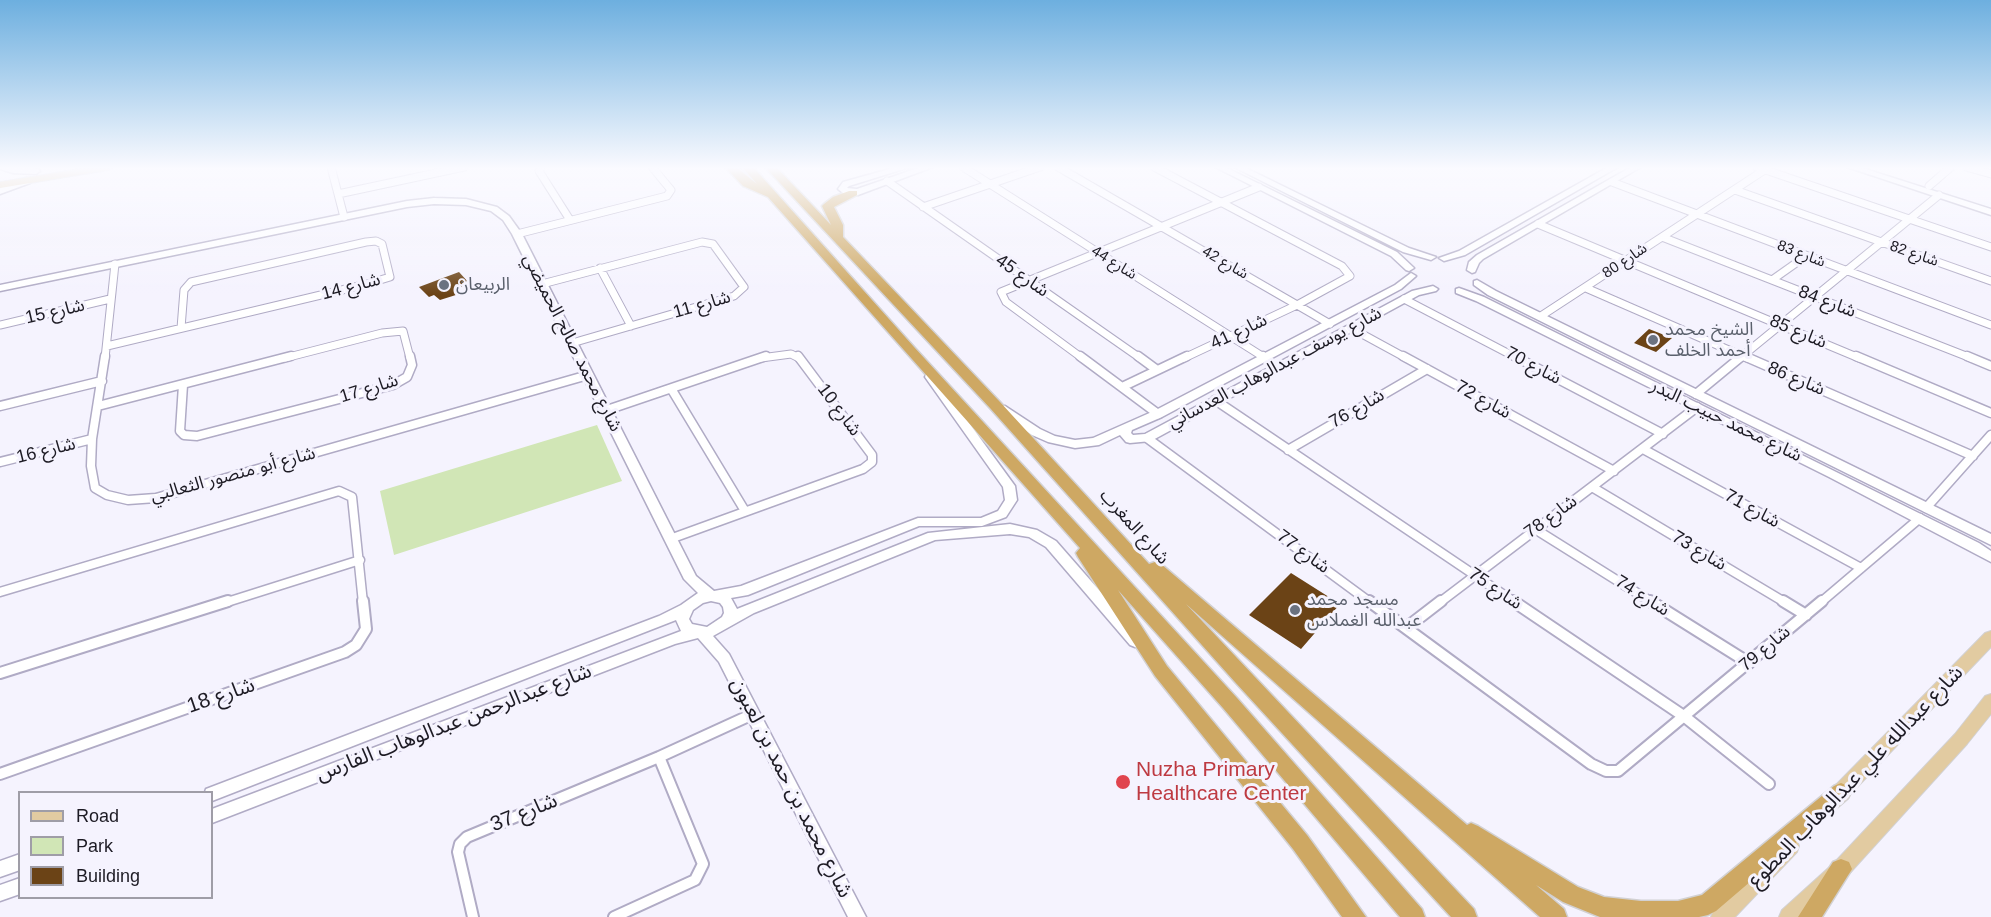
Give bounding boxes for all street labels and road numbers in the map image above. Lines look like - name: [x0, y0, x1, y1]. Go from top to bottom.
- street label: شارع 83: [1774, 237, 1828, 271]
- street label: شارع 82: [1887, 237, 1941, 271]
- street label: شارع 80: [1599, 240, 1651, 282]
- street label: شارع 44: [1088, 242, 1140, 284]
- street label: شارع 42: [1199, 243, 1251, 283]
- street label: شارع محمد صالح الحميضي: [518, 250, 626, 436]
- street label: شارع 45: [991, 250, 1053, 302]
- street label: شارع 14: [319, 269, 383, 305]
- street label: شارع 84: [1795, 281, 1859, 323]
- street label: شارع 11: [671, 287, 733, 323]
- street label: شارع 15: [23, 295, 87, 329]
- street label: شارع يوسف عبدالوهاب العدساني: [1164, 302, 1386, 434]
- street label: شارع 41: [1207, 310, 1271, 354]
- street label: شارع 85: [1766, 310, 1830, 354]
- street label: شارع 70: [1501, 342, 1565, 390]
- street label: شارع 86: [1764, 357, 1828, 401]
- street label: شارع 17: [337, 370, 401, 408]
- street label: شارع محمد حبيب البدر: [1647, 375, 1805, 467]
- street label: شارع 72: [1451, 376, 1515, 424]
- street label: شارع 10: [812, 379, 866, 441]
- street label: شارع 76: [1326, 385, 1388, 433]
- street label: شارع 16: [14, 433, 78, 469]
- street label: شارع أبو منصور الثعالبي: [148, 443, 318, 507]
- street label: شارع المغرب: [1095, 485, 1173, 569]
- street label: شارع 71: [1720, 485, 1784, 533]
- street label: شارع 78: [1520, 491, 1582, 543]
- street label: شارع 77: [1272, 526, 1334, 578]
- street label: شارع 73: [1668, 526, 1730, 576]
- street label: شارع 75: [1464, 563, 1526, 615]
- street label: شارع 74: [1611, 571, 1673, 621]
- street label: شارع 79: [1735, 621, 1795, 677]
- street label: شارع عبدالرحمن عبدالوهاب الفارس: [313, 659, 595, 787]
- street label: شارع عبدالله علي عبدالوهاب المطوع: [1743, 661, 1969, 893]
- street label: شارع 18: [184, 673, 258, 719]
- street label: شارع محمد بن حمد بن لعبون: [725, 674, 857, 902]
- street label: شارع 37: [487, 788, 561, 838]

